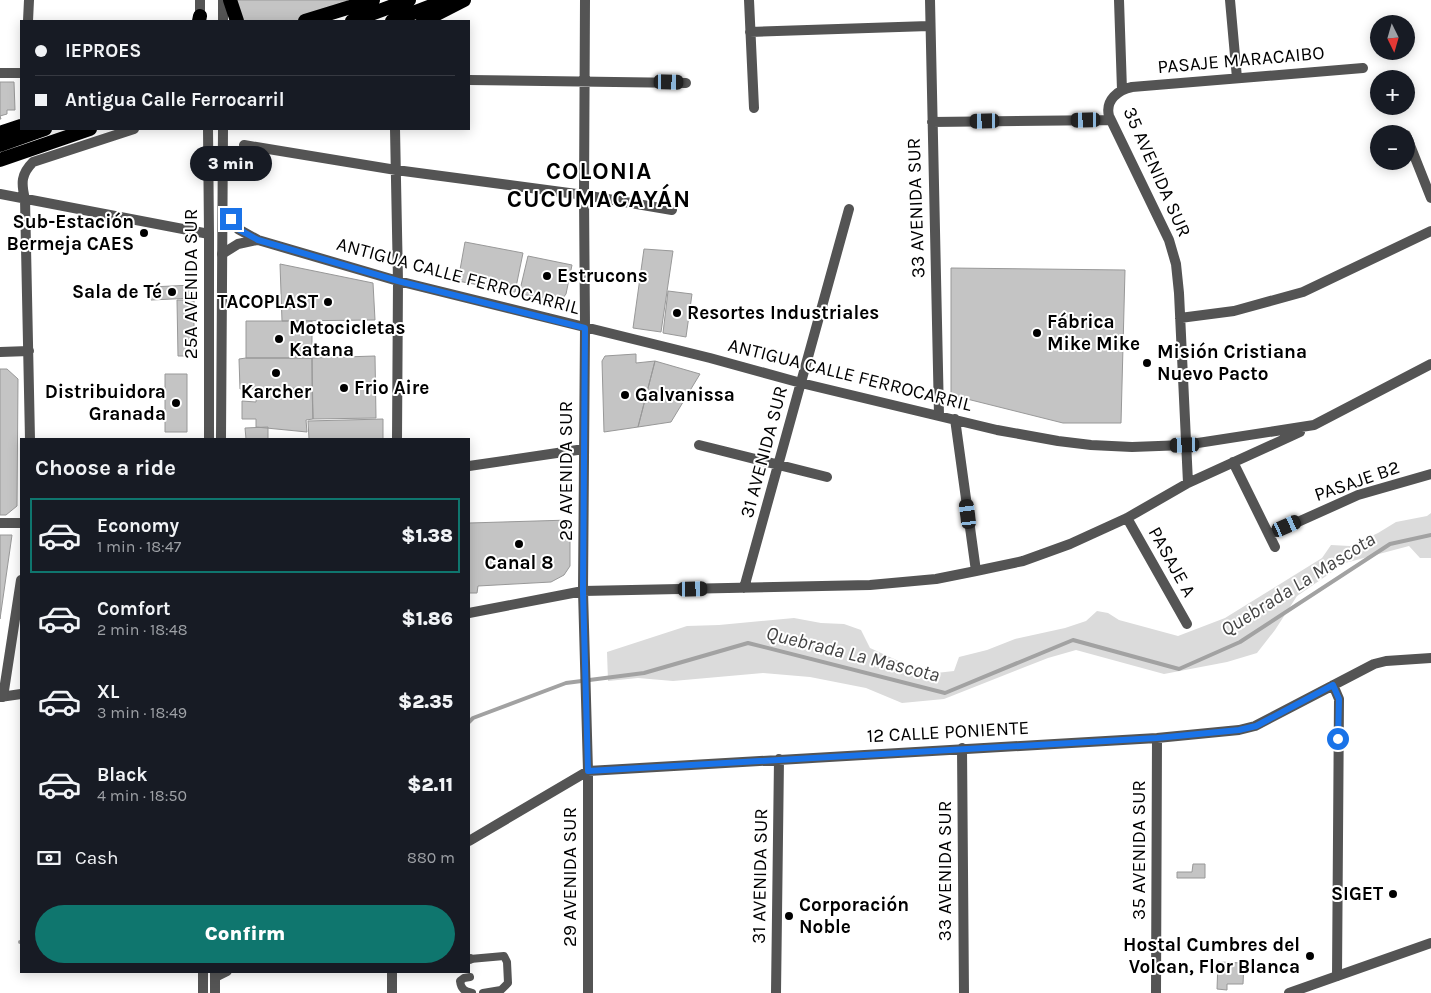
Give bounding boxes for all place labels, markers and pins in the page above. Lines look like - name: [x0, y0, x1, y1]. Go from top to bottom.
- place label: Sub-Estación Bermeja CAES: [7, 211, 134, 255]
- marker: Sub-Estación Bermeja CAES: [138, 227, 150, 239]
- place label: Estrucons: [557, 265, 648, 287]
- marker: Estrucons: [541, 270, 553, 282]
- place label: Sala de Té: [72, 281, 162, 303]
- marker: Sala de Té: [166, 286, 178, 298]
- place label: TACOPLAST: [217, 291, 318, 313]
- marker: TACOPLAST: [322, 296, 334, 308]
- place label: Resortes Industriales: [687, 302, 879, 324]
- marker: Resortes Industriales: [671, 307, 683, 319]
- place label: Fábrica Mike Mike: [1047, 311, 1140, 355]
- place label: Motocicletas Katana: [289, 317, 405, 361]
- marker: Fábrica Mike Mike: [1031, 327, 1043, 339]
- marker: Motocicletas Katana: [273, 333, 285, 345]
- place label: Misión Cristiana Nuevo Pacto: [1157, 341, 1307, 385]
- marker: Misión Cristiana Nuevo Pacto: [1141, 357, 1153, 369]
- marker: Karcher: [270, 367, 282, 379]
- place label: Frio Aire: [354, 377, 429, 399]
- place label: Distribuidora Granada: [45, 381, 166, 425]
- place label: Karcher: [241, 381, 312, 403]
- marker: Frio Aire: [338, 382, 350, 394]
- place label: Galvanissa: [635, 384, 735, 406]
- marker: Galvanissa: [619, 389, 631, 401]
- marker: Distribuidora Granada: [170, 397, 182, 409]
- marker: Canal 8: [513, 538, 525, 550]
- place label: Canal 8: [485, 552, 553, 574]
- place label: SIGET: [1331, 883, 1383, 905]
- marker: SIGET: [1387, 888, 1399, 900]
- place label: Corporación Noble: [799, 894, 909, 938]
- marker: Corporación Noble: [783, 910, 795, 922]
- place label: Hostal Cumbres del Volcan, Flor Blanca: [1123, 934, 1300, 978]
- marker: Hostal Cumbres del Volcan, Flor Blanca: [1304, 950, 1316, 962]

